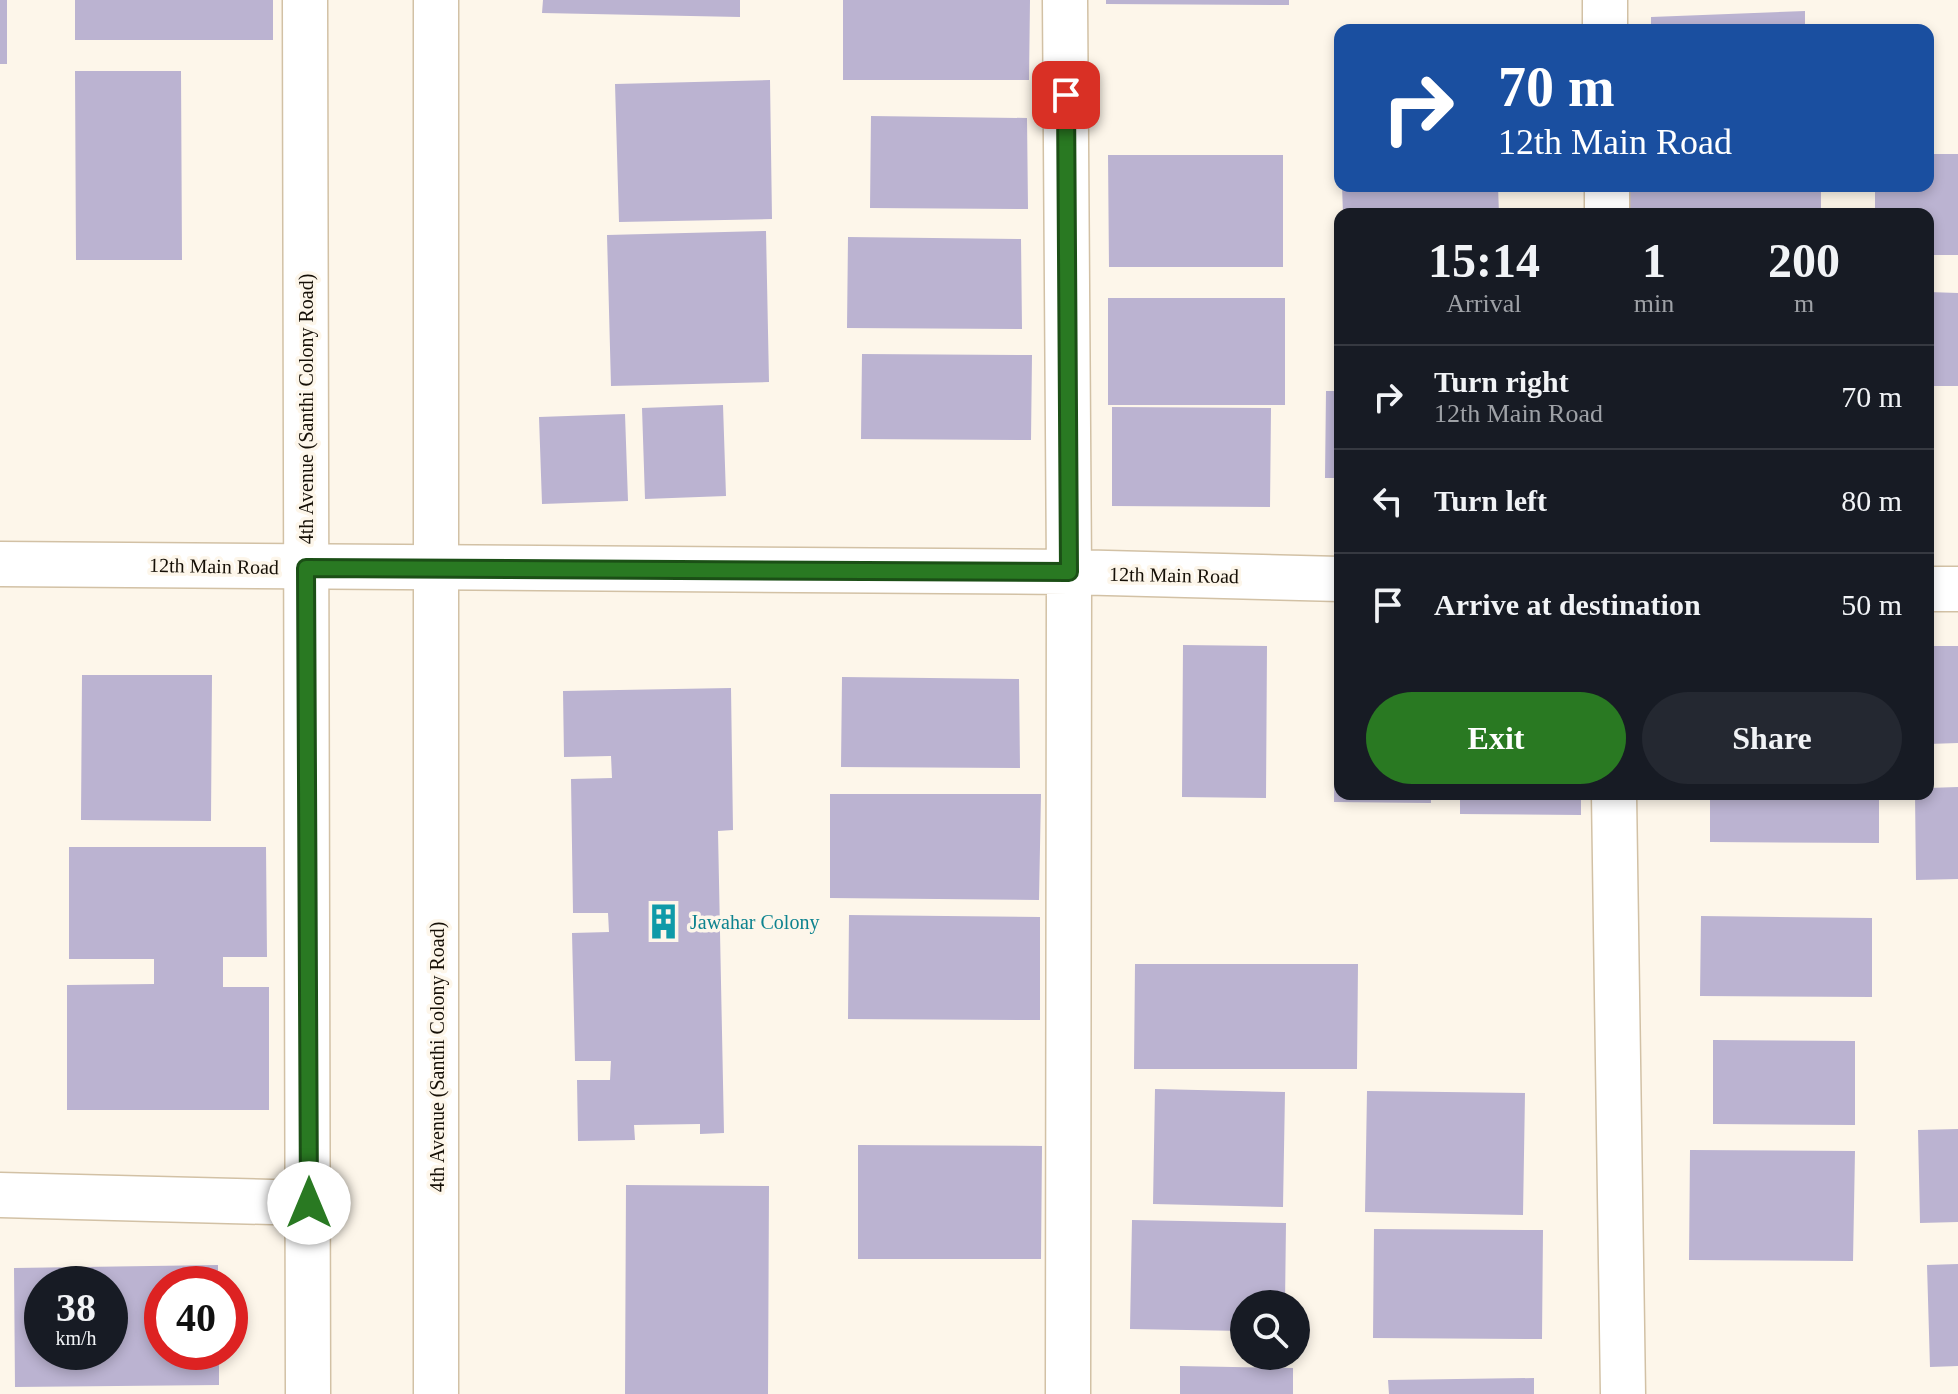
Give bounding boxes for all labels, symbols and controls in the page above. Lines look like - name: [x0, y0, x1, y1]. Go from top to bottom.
- icon: right: [1366, 56, 1470, 160]
- text: 70 m: [1498, 56, 1615, 118]
- pin: [1032, 61, 1100, 129]
- icon: arrive: [1044, 73, 1088, 117]
- text: 12th Main Road: [1498, 122, 1732, 162]
- text: 15:14: [1428, 234, 1540, 287]
- text: 1: [1642, 234, 1666, 287]
- text: 200: [1768, 234, 1840, 287]
- street label: 4th Avenue (Santhi Colony Road): [295, 274, 318, 544]
- text: Arrival: [1446, 289, 1521, 318]
- text: min: [1634, 289, 1674, 318]
- text: m: [1794, 289, 1814, 318]
- text: Turn right: [1434, 365, 1569, 398]
- icon: right: [1366, 375, 1410, 419]
- text: 70 m: [1841, 380, 1902, 413]
- text: 12th Main Road: [1434, 399, 1603, 428]
- icon: left: [1366, 479, 1410, 523]
- text: Turn left: [1434, 484, 1547, 517]
- text: 80 m: [1841, 484, 1902, 517]
- street label: 12th Main Road: [149, 554, 279, 578]
- street label: 12th Main Road: [1109, 563, 1239, 587]
- icon: arrive: [1366, 583, 1410, 627]
- text: Arrive at destination: [1434, 588, 1701, 621]
- text: 50 m: [1841, 588, 1902, 621]
- button: Exit: [1366, 692, 1626, 784]
- button: Share: [1642, 692, 1902, 784]
- building icon: Jawahar Colony: [645, 903, 683, 941]
- place label: Jawahar Colony: [690, 911, 819, 934]
- street label: 4th Avenue (Santhi Colony Road): [426, 922, 449, 1192]
- position arrow: [267, 1161, 351, 1245]
- speed limit sign: 40: [144, 1266, 248, 1370]
- text: 38: [56, 1285, 96, 1330]
- map controls: [1230, 1290, 1310, 1370]
- button: search: [1230, 1290, 1310, 1370]
- text: km/h: [55, 1327, 97, 1349]

